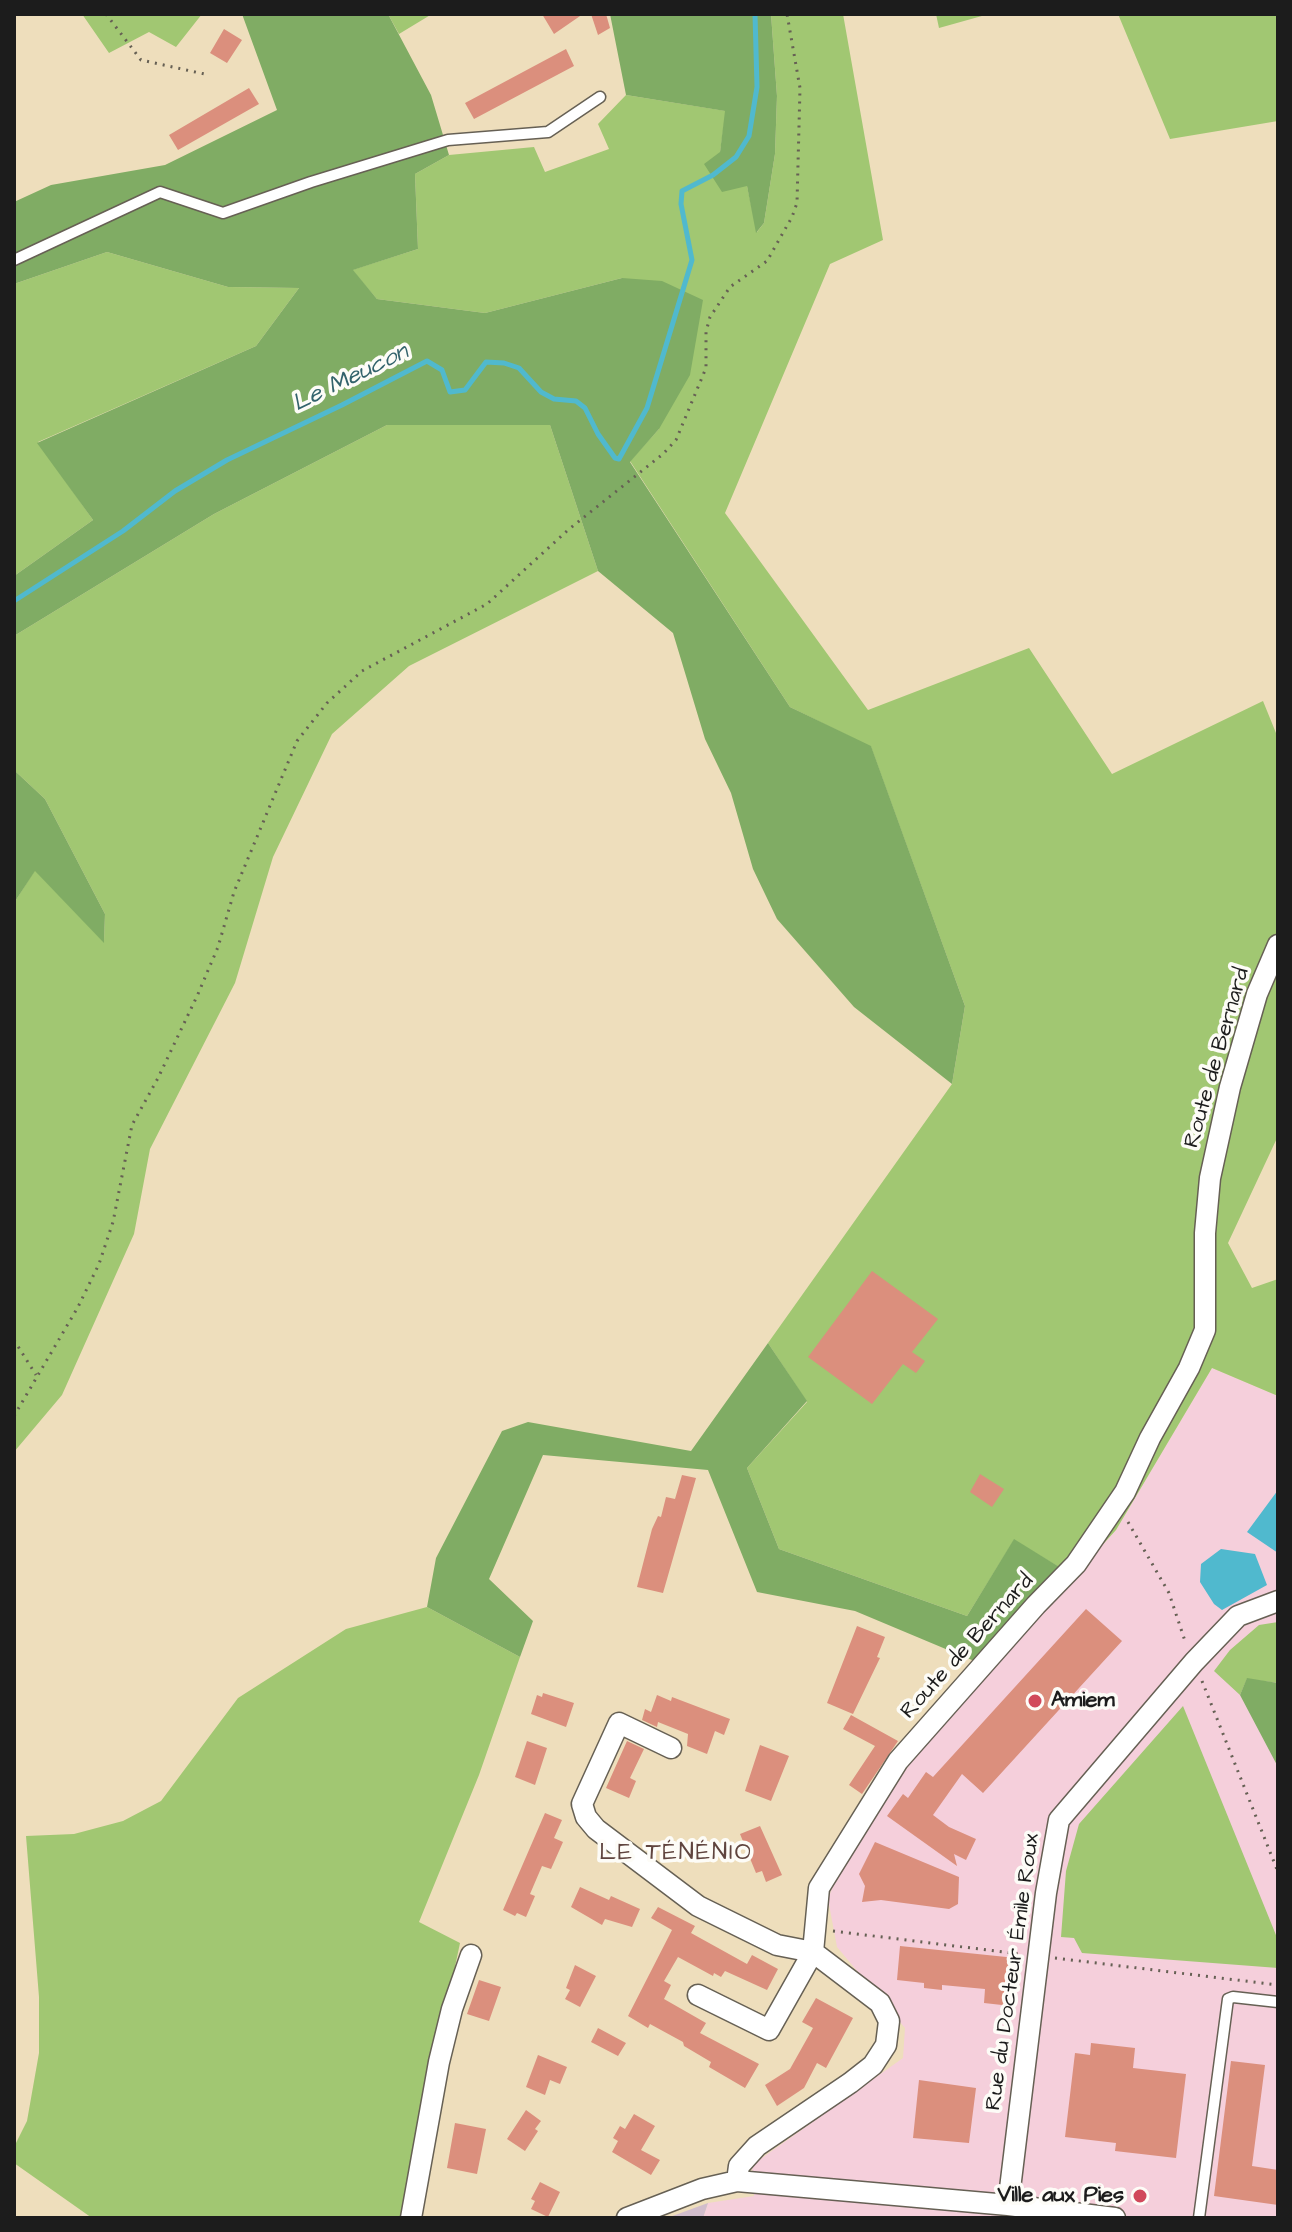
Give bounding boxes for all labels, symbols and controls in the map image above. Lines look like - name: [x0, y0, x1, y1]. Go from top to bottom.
- water label: Le Meucon: [289, 339, 413, 419]
- street label: Route de Bernard: [1180, 965, 1256, 1151]
- street label: Route de Bernard: [896, 1569, 1040, 1725]
- place label: Amiem: [1051, 1688, 1115, 1714]
- marker: Amiem: [1026, 1692, 1044, 1710]
- street label: Rue du Docteur Émile Roux: [981, 1832, 1047, 2112]
- district label: LE TÉNÉNIO: [599, 1840, 753, 1868]
- place label: Ville aux Pies: [997, 2183, 1124, 2209]
- marker: Ville aux Pies: [1131, 2187, 1149, 2205]

